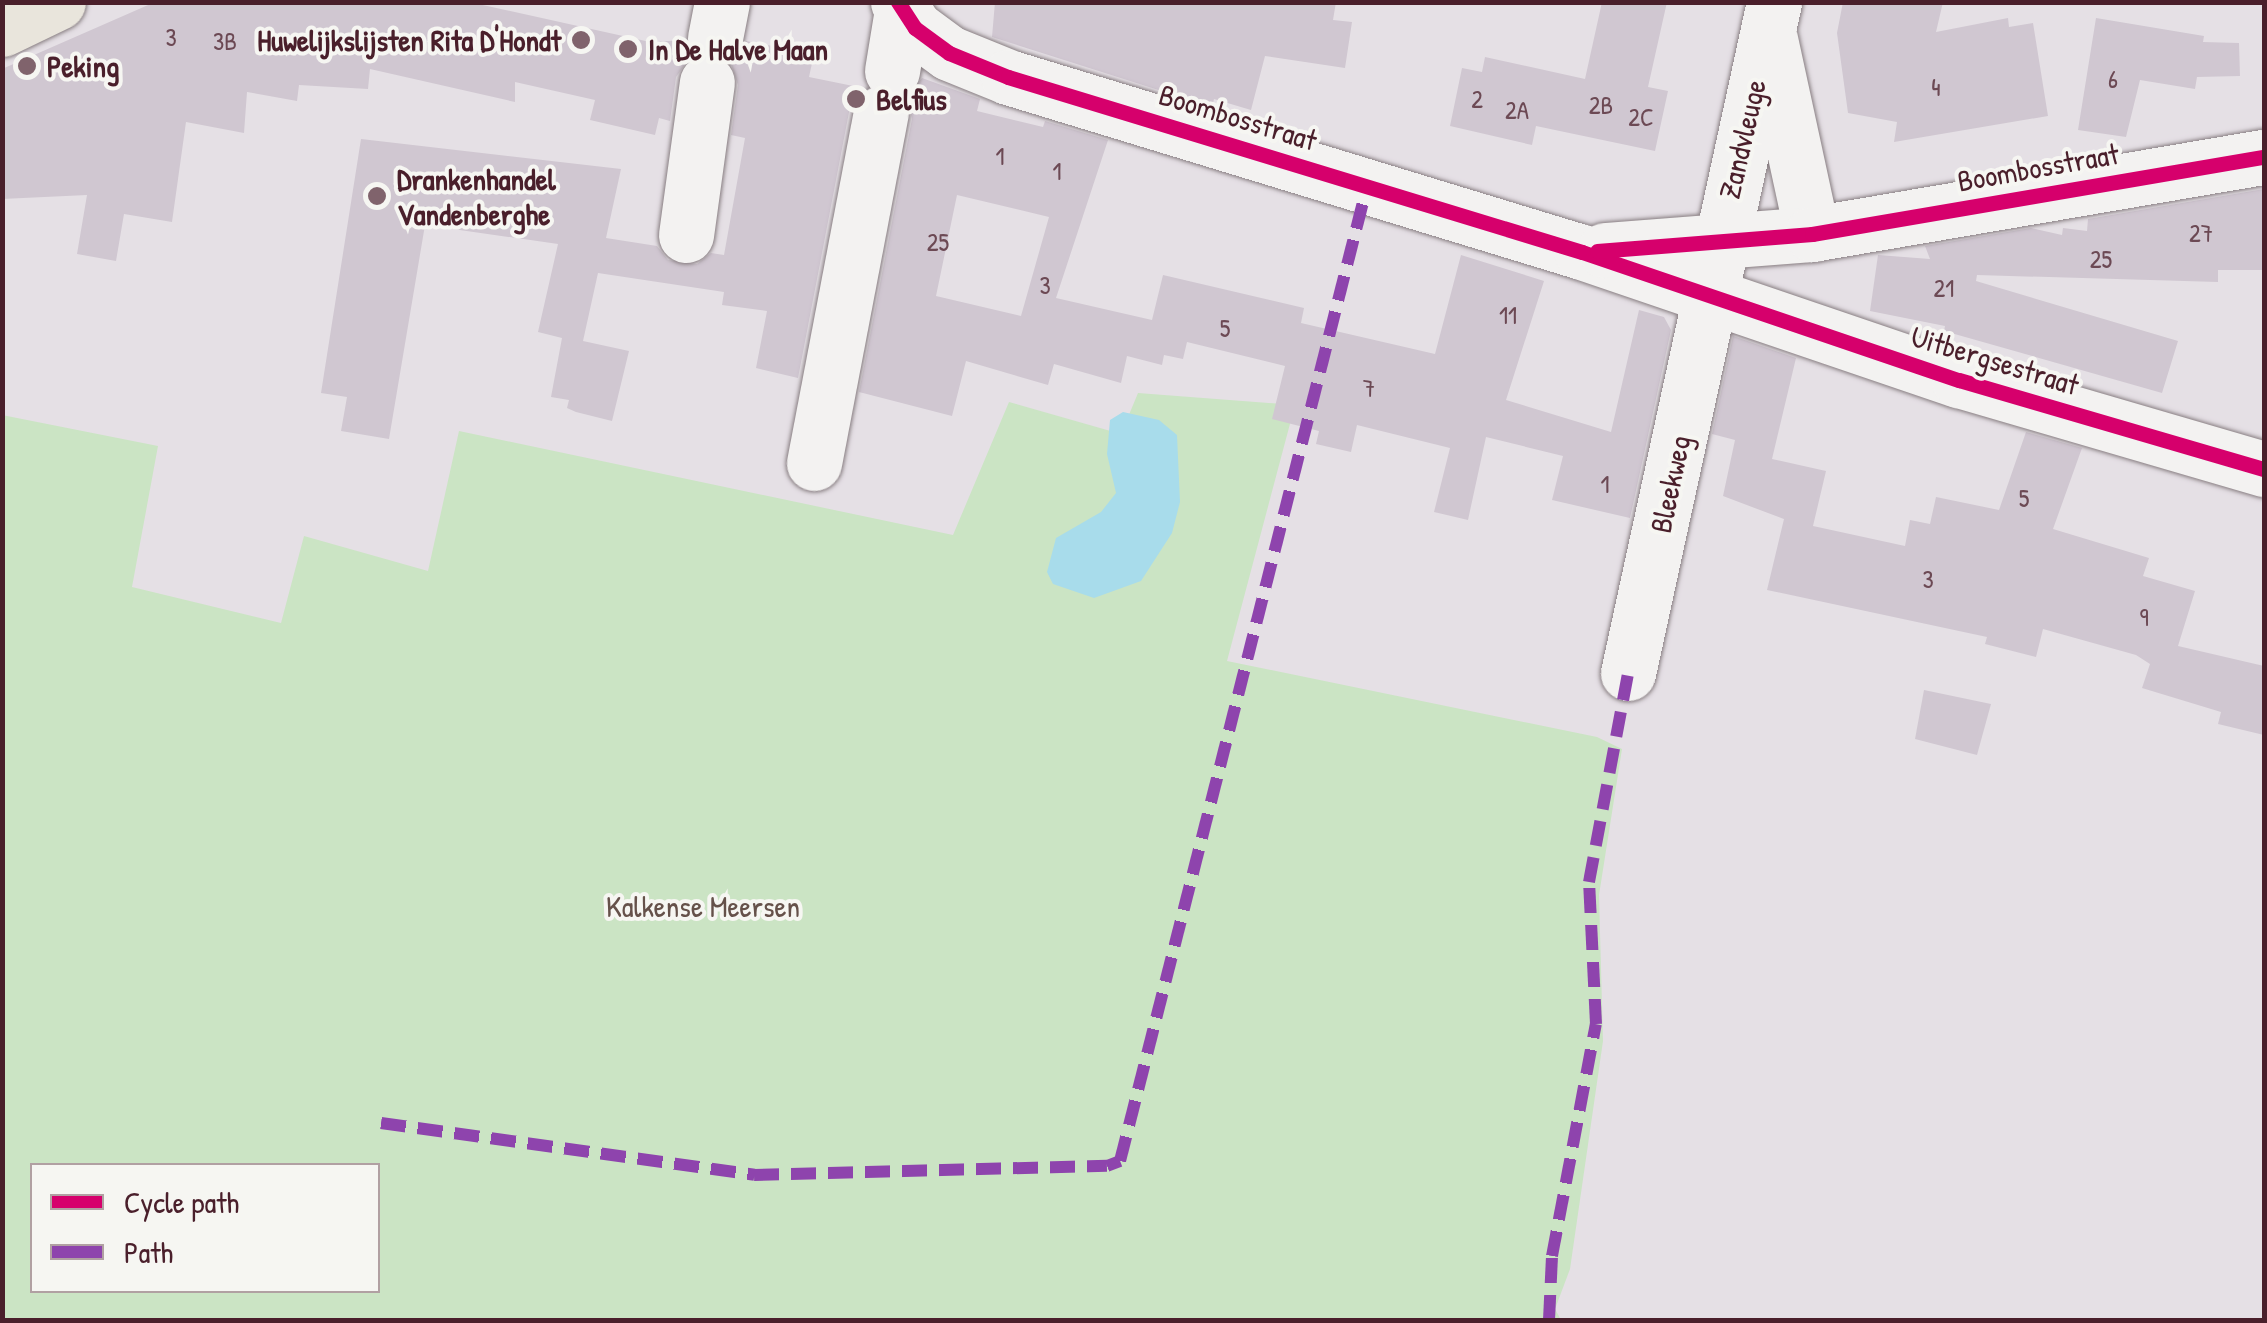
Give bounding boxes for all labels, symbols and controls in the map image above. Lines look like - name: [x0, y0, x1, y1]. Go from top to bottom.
- house number: 3: [165, 22, 177, 52]
- place label: Huwelijkslijsten Rita D'Hondt: [257, 22, 561, 58]
- house number: 3B: [213, 26, 237, 56]
- marker: Huwelijkslijsten Rita D'Hondt: [570, 29, 592, 51]
- place label: In De Halve Maan: [648, 31, 828, 67]
- marker: In De Halve Maan: [617, 38, 639, 60]
- place label: Peking: [47, 48, 119, 84]
- marker: Peking: [16, 55, 38, 77]
- house number: 6: [2108, 64, 2118, 94]
- house number: 4: [1931, 72, 1941, 102]
- street label: Boombosstraat: [1155, 76, 1321, 158]
- street label: Zandvleuge: [1711, 76, 1773, 202]
- place label: Belfius: [876, 81, 947, 117]
- house number: 2: [1471, 84, 1483, 114]
- marker: Belfius: [845, 88, 867, 110]
- house number: 2B: [1589, 90, 1613, 120]
- house number: 2A: [1505, 95, 1529, 125]
- house number: 2C: [1628, 102, 1654, 132]
- street label: Boombosstraat: [1955, 135, 2121, 199]
- house number: 1: [995, 141, 1005, 171]
- house number: 1: [1052, 156, 1062, 186]
- place label: Drankenhandel Vandenberghe: [397, 161, 556, 232]
- marker: Drankenhandel Vandenberghe: [366, 185, 388, 207]
- house number: 27: [2189, 218, 2213, 248]
- house number: 25: [927, 227, 949, 257]
- house number: 25: [2090, 244, 2112, 274]
- house number: 3: [1039, 270, 1051, 300]
- house number: 21: [1934, 273, 1954, 303]
- house number: 11: [1499, 300, 1517, 330]
- house number: 5: [1220, 313, 1230, 343]
- street label: Uitbergsestraat: [1907, 317, 2083, 403]
- house number: 7: [1363, 373, 1375, 403]
- street label: Bleekweg: [1642, 432, 1698, 536]
- house number: 1: [1600, 469, 1610, 499]
- house number: 5: [2019, 483, 2029, 513]
- house number: 3: [1922, 564, 1934, 594]
- house number: 9: [2139, 602, 2149, 632]
- park label: Kalkense Meersen: [606, 888, 800, 924]
- legend: [30, 1163, 380, 1293]
- text: Cycle path: [124, 1182, 239, 1222]
- text: Path: [124, 1232, 173, 1272]

